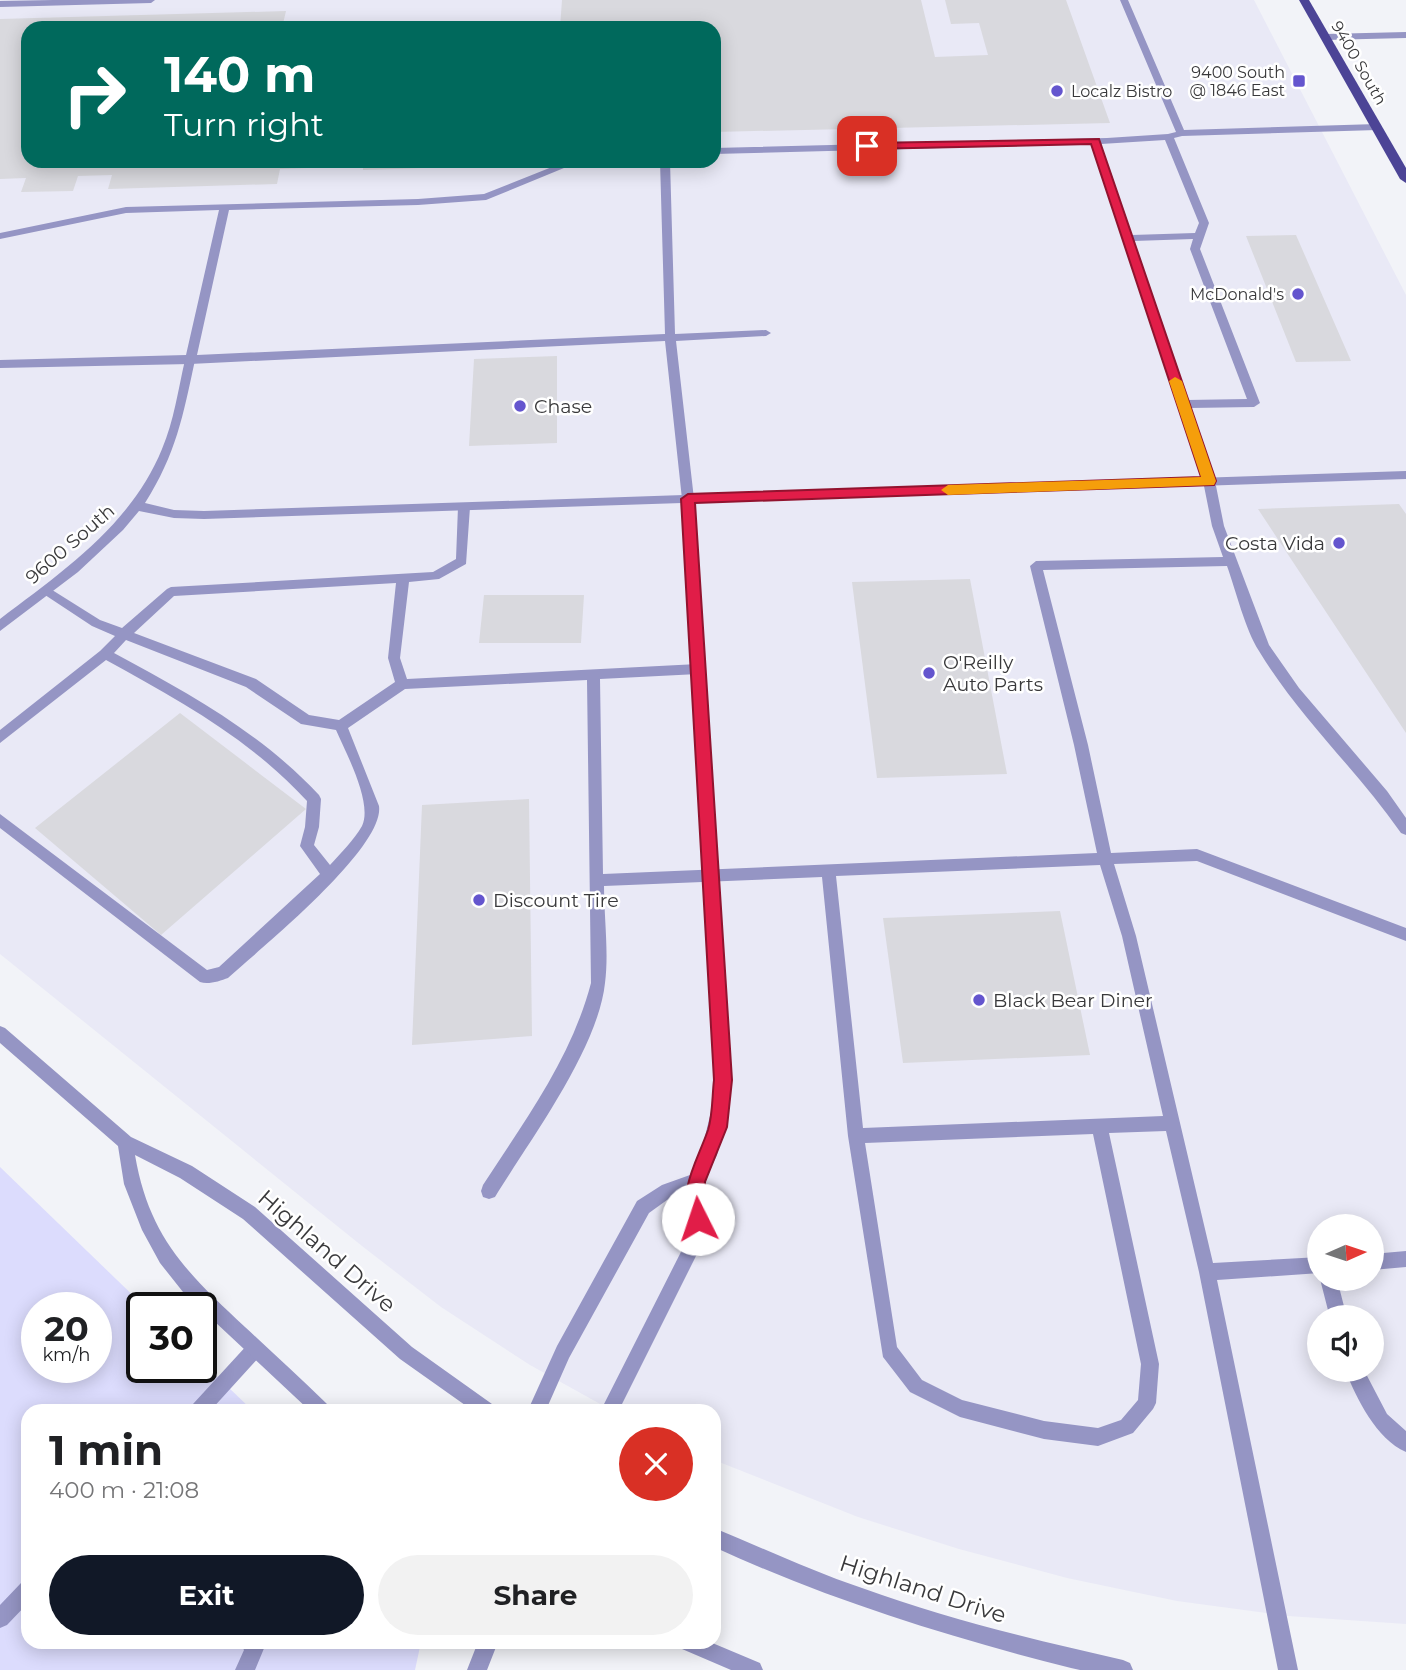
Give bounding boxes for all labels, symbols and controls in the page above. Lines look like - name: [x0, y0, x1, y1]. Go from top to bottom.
- street label: 9400 South: [1327, 18, 1391, 108]
- text: 140 m: [164, 45, 316, 104]
- icon: right: [49, 49, 140, 140]
- place label: 9400 South @ 1846 East: [1189, 63, 1285, 100]
- marker: 9400 South @ 1846 East: [1291, 73, 1307, 89]
- place label: Localz Bistro: [1071, 82, 1172, 101]
- marker: Localz Bistro: [1049, 83, 1065, 99]
- text: Turn right: [164, 105, 324, 144]
- pin: [837, 116, 897, 176]
- icon: arrive: [848, 127, 886, 165]
- place label: McDonald's: [1190, 285, 1284, 304]
- marker: McDonald's: [1290, 286, 1306, 302]
- place label: Chase: [534, 395, 592, 418]
- marker: Chase: [512, 398, 528, 414]
- street label: 9600 South: [21, 499, 119, 589]
- place label: Costa Vida: [1225, 532, 1325, 555]
- marker: Costa Vida: [1331, 535, 1347, 551]
- place label: O'Reilly Auto Parts: [943, 651, 1043, 696]
- marker: O'Reilly Auto Parts: [921, 665, 937, 681]
- place label: Discount Tire: [493, 889, 619, 912]
- marker: Discount Tire: [471, 892, 487, 908]
- place label: Black Bear Diner: [993, 989, 1153, 1012]
- marker: Black Bear Diner: [971, 992, 987, 1008]
- position arrow: [661, 1182, 735, 1256]
- street label: Highland Drive: [252, 1184, 402, 1318]
- north arrow: [1307, 1214, 1384, 1292]
- map controls: [1307, 1214, 1384, 1382]
- speed limit sign: 30: [126, 1292, 217, 1383]
- button: sound: [1307, 1305, 1384, 1382]
- text: 20: [44, 1307, 89, 1350]
- text: km/h: [42, 1344, 91, 1366]
- text: 1 min: [49, 1424, 163, 1476]
- button: close: [619, 1427, 693, 1501]
- text: 400 m · 21:08: [49, 1476, 199, 1504]
- street label: Highland Drive: [836, 1549, 1010, 1629]
- button: Exit: [49, 1555, 364, 1635]
- button: Share: [378, 1555, 693, 1635]

